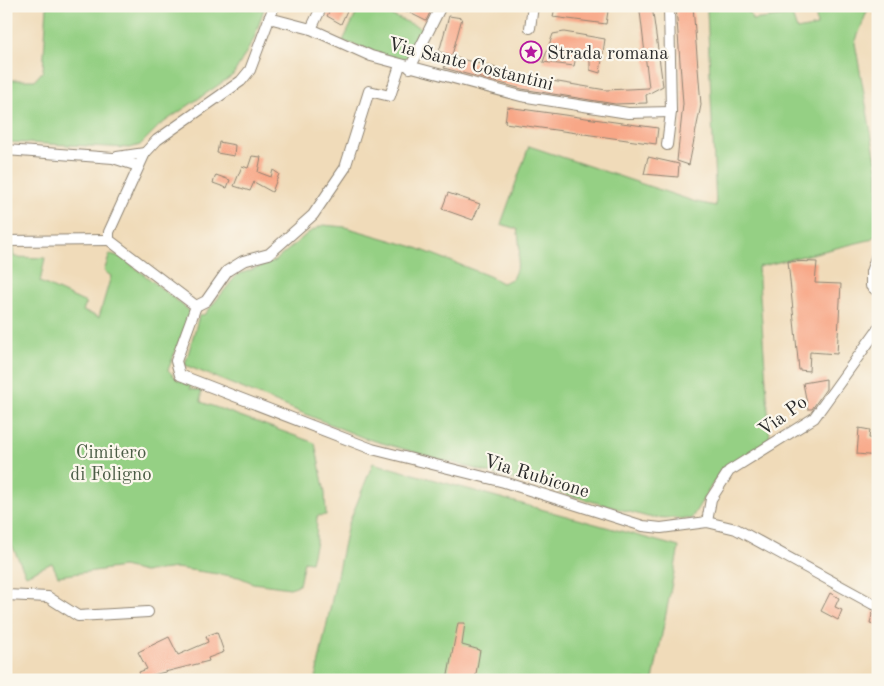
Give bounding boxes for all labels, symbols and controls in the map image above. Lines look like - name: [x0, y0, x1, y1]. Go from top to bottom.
- street label: Via Sante Costantini: [386, 36, 555, 95]
- place icon: Strada romana: [519, 40, 543, 64]
- place label: Strada romana: [547, 45, 669, 64]
- street label: Via Po: [756, 393, 811, 441]
- park label: Cimitero di Foligno: [70, 444, 152, 485]
- street label: Via Rubicone: [481, 452, 591, 502]

